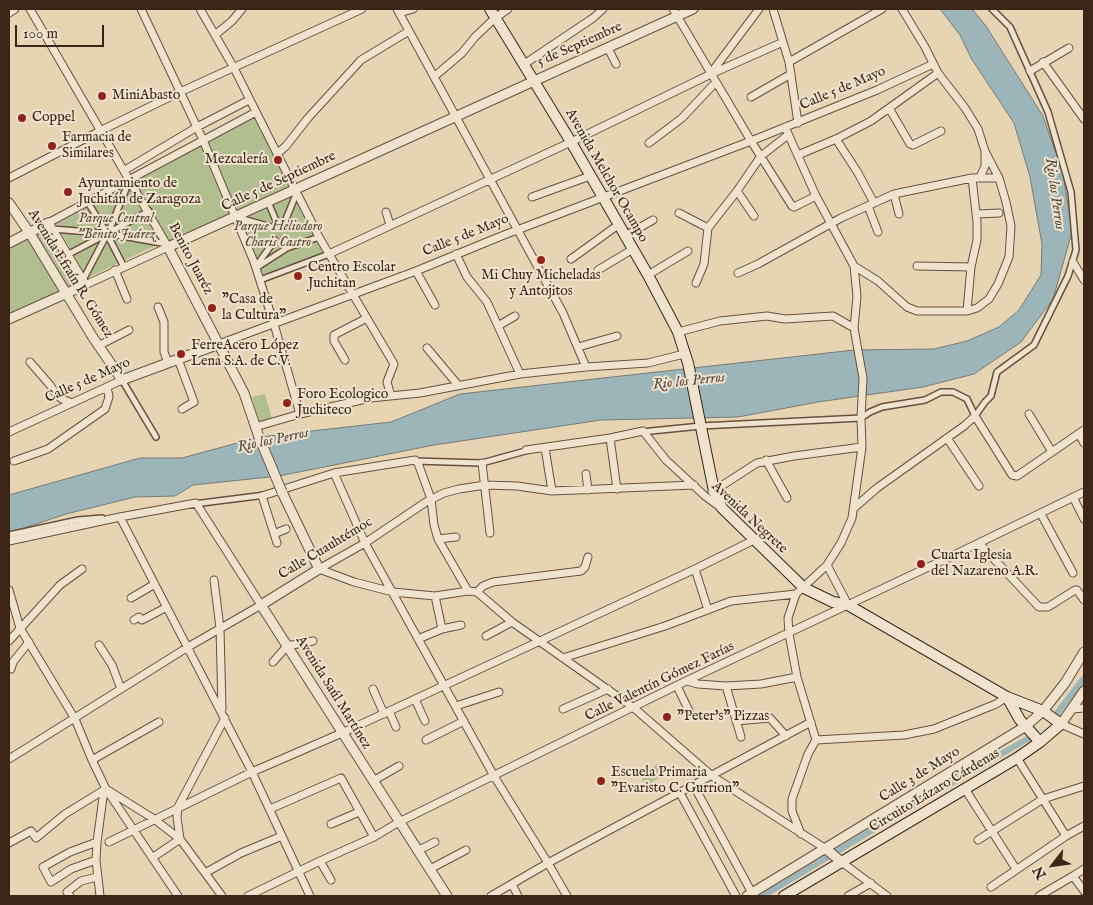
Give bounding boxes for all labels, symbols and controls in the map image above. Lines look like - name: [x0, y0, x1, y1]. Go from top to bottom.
- scale bar: [18, 15, 106, 47]
- street label: 5 de Septiembre: [535, 19, 625, 71]
- text: 100 m: [23, 24, 58, 43]
- street label: Calle 5 de Mayo: [798, 63, 888, 115]
- place label: MiniAbasto: [112, 88, 180, 104]
- marker: MiniAbasto: [96, 90, 108, 102]
- street label: Avenida Melchor Ocampo: [561, 106, 651, 246]
- place label: Coppel: [32, 110, 75, 126]
- marker: Coppel: [16, 112, 28, 124]
- place label: Farmacia de Similares: [62, 130, 131, 162]
- marker: Farmacia de Similares: [46, 140, 58, 152]
- street label: Calle 5 de Septiembre: [219, 148, 339, 216]
- place label: Mezcalería: [205, 152, 268, 168]
- marker: Mezcalería: [272, 154, 284, 166]
- water label: Rio los Perros: [1040, 157, 1068, 231]
- place label: Ayuntamiento de Juchitán de Zaragoza: [78, 176, 201, 208]
- marker: Ayuntamiento de Juchitán de Zaragoza: [62, 186, 74, 198]
- street label: Avenida Efraín R. Gómez: [23, 206, 117, 342]
- park label: Parque Central "Benito Juárez: [77, 211, 155, 243]
- street label: Calle 5 de Mayo: [420, 211, 512, 261]
- park label: Parque Heliodoro Charis Castro: [234, 219, 322, 252]
- street label: Benito Juaréz: [164, 220, 216, 298]
- marker: Mi Chuy Micheladas y Antojitos: [535, 254, 547, 266]
- place label: Centro Escolar Juchitan: [308, 260, 396, 292]
- place label: Mi Chuy Micheladas y Antojitos: [481, 268, 601, 300]
- marker: Centro Escolar Juchitan: [292, 270, 304, 282]
- place label: "Casa de la Cultura": [222, 292, 286, 324]
- marker: "Casa de la Cultura": [206, 302, 218, 314]
- place label: FerreAcero López Lena S.A. de C.V.: [191, 338, 299, 371]
- marker: FerreAcero López Lena S.A. de C.V.: [175, 348, 187, 360]
- street label: Calle 5 de Mayo: [43, 355, 133, 407]
- water label: Rio los Perros: [652, 369, 726, 395]
- place label: Foro Ecologico Juchiteco: [297, 387, 388, 420]
- marker: Foro Ecologico Juchiteco: [281, 397, 293, 409]
- water label: Rio los Perros: [236, 425, 310, 457]
- street label: Avenida Negrete: [707, 478, 791, 558]
- street label: Calle Cuauhtémoc: [276, 514, 376, 584]
- place label: Cuarta Iglesia del Nazareno A.R.: [931, 548, 1038, 580]
- marker: Cuarta Iglesia del Nazareno A.R.: [915, 558, 927, 570]
- street label: Avenida Saúl Martínez: [291, 633, 375, 753]
- street label: Calle Valentín Gómez Farías: [583, 638, 737, 726]
- place label: "Peter's" Pizzas: [677, 709, 769, 725]
- marker: "Peter's" Pizzas: [661, 711, 673, 723]
- street label: Calle 3 de Mayo: [877, 744, 963, 806]
- street label: Circuito Lázaro Cárdenas: [867, 745, 1003, 837]
- place label: Escuela Primaria "Evaristo C. Gurrion": [611, 765, 739, 798]
- marker: Escuela Primaria "Evaristo C. Gurrion": [595, 775, 607, 787]
- north arrow: [1028, 840, 1078, 890]
- text: N: [1029, 863, 1051, 882]

